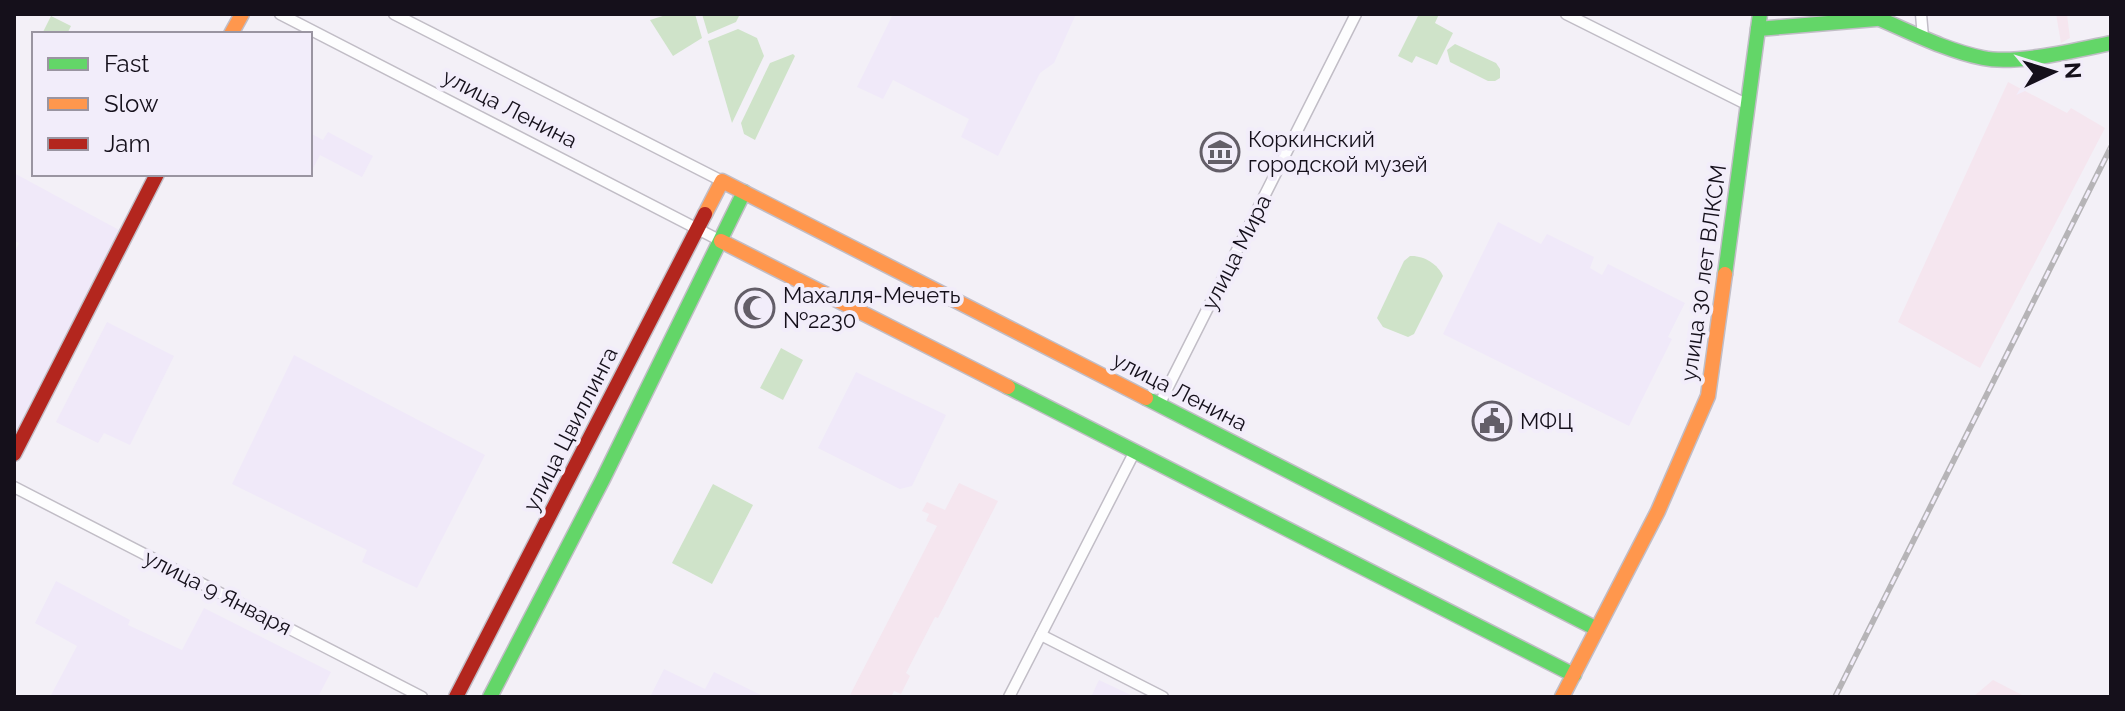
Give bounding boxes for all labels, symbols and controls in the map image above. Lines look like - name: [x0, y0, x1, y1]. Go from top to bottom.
- legend: [32, 32, 312, 176]
- north arrow: [2013, 32, 2093, 112]
- text: Fast: [104, 49, 149, 78]
- text: N: [2059, 61, 2087, 80]
- street label: улица Ленина: [438, 63, 582, 153]
- text: Slow: [104, 89, 159, 118]
- place label: Коркинский городской музей: [1248, 126, 1428, 177]
- text: Jam: [104, 129, 150, 158]
- museum icon: Коркинский городской музей: [1199, 131, 1241, 173]
- street label: улица 30 лет ВЛКСМ: [1675, 163, 1731, 383]
- street label: улица Мира: [1196, 190, 1276, 314]
- place label: Махалля-Мечеть №2230: [783, 282, 961, 333]
- mosque icon: Махалля-Мечеть №2230: [734, 287, 776, 329]
- street label: улица Цвиллинга: [517, 343, 623, 515]
- street label: улица Ленина: [1108, 346, 1252, 436]
- public building icon: МФЦ: [1471, 400, 1513, 442]
- place label: МФЦ: [1520, 408, 1573, 434]
- street label: улица 9 Января: [140, 544, 296, 640]

